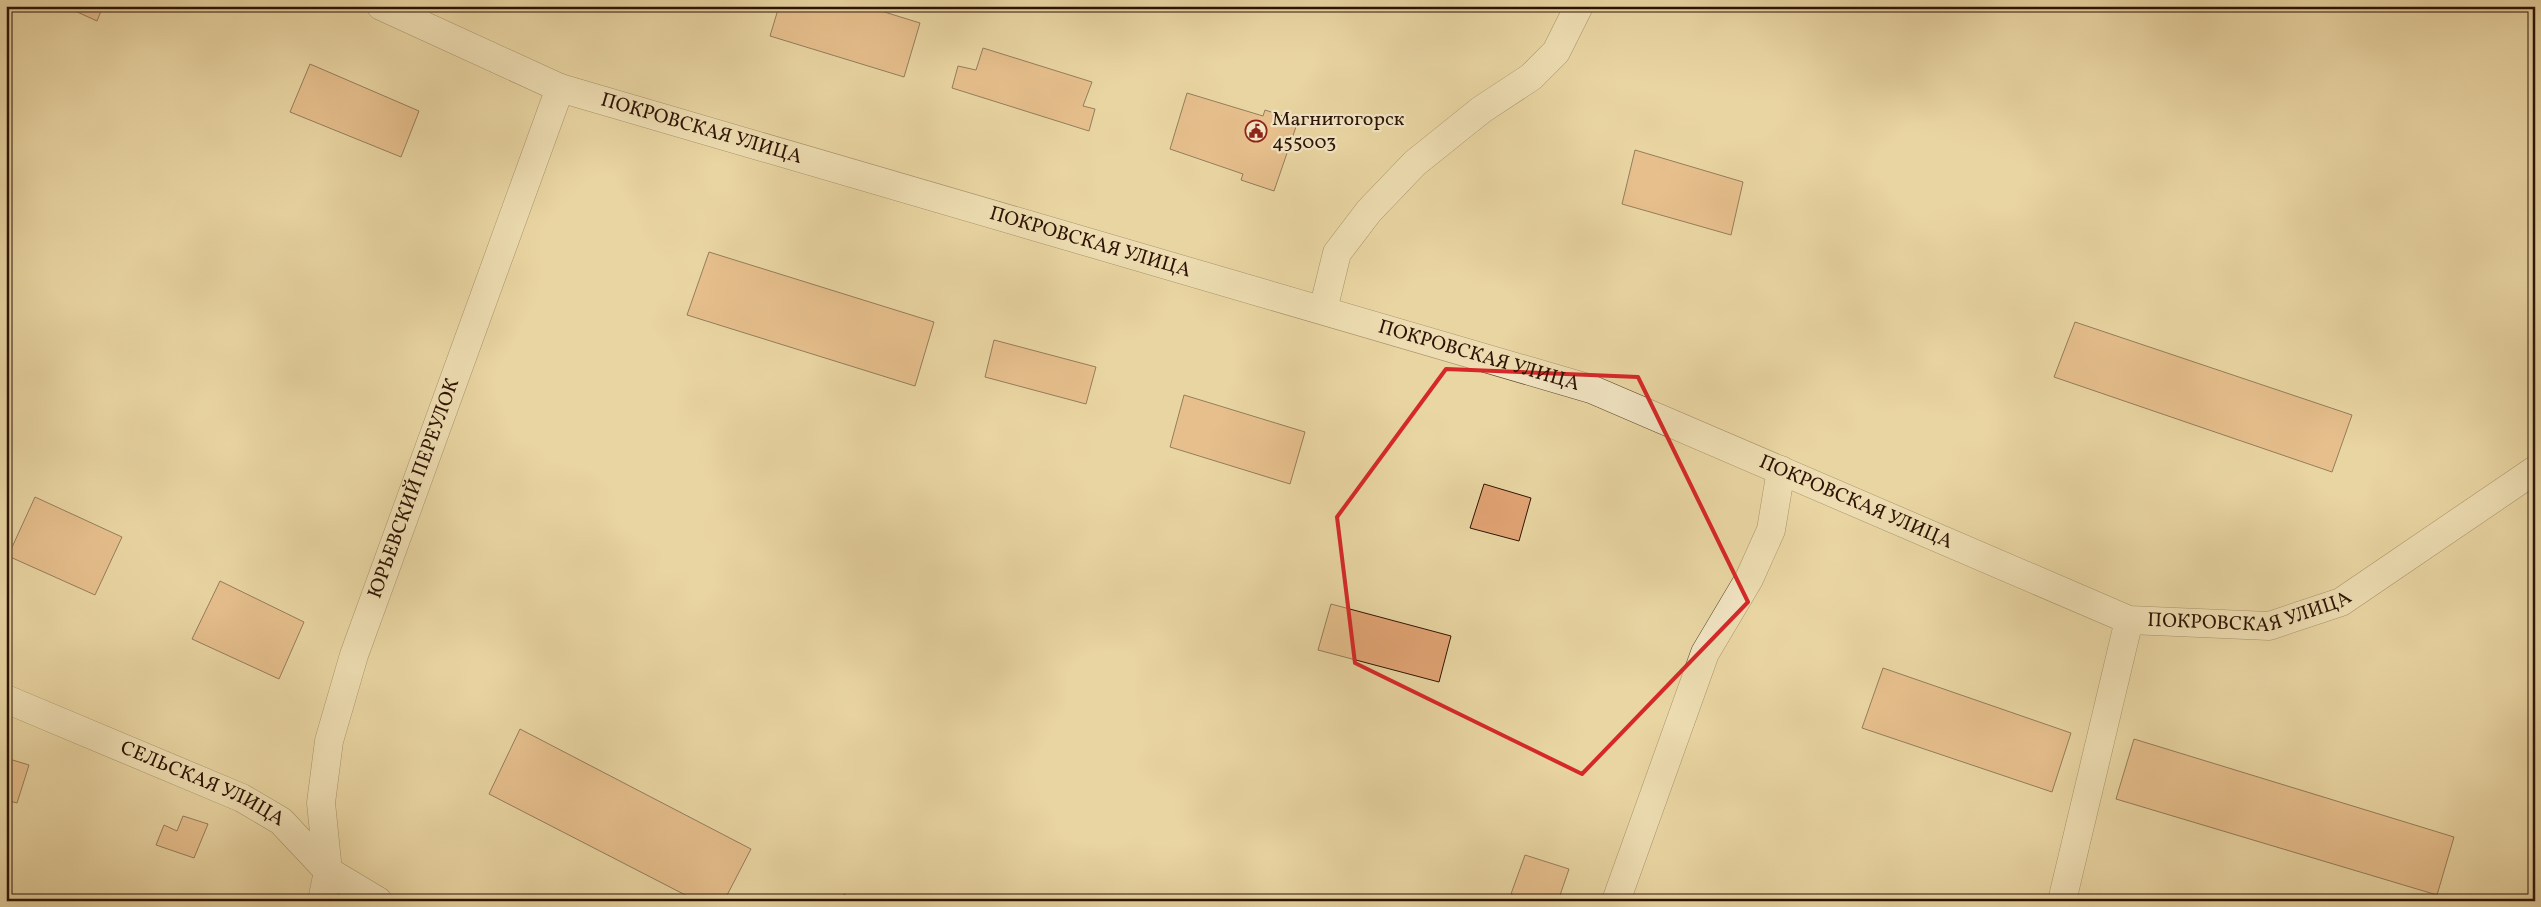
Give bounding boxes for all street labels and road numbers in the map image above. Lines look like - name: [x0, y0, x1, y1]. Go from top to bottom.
- street label: ПОКРОВСКАЯ УЛИЦА: [597, 87, 805, 172]
- street label: ПОКРОВСКАЯ УЛИЦА: [986, 200, 1194, 285]
- street label: ПОКРОВСКАЯ УЛИЦА: [1375, 314, 1583, 399]
- street label: ЮРЬЕВСКИЙ ПЕРЕУЛОК: [362, 374, 467, 603]
- street label: ПОКРОВСКАЯ УЛИЦА: [1754, 449, 1957, 557]
- street label: ПОКРОВСКАЯ УЛИЦА: [2147, 584, 2358, 640]
- street label: СЕЛЬСКАЯ УЛИЦА: [116, 734, 290, 834]

